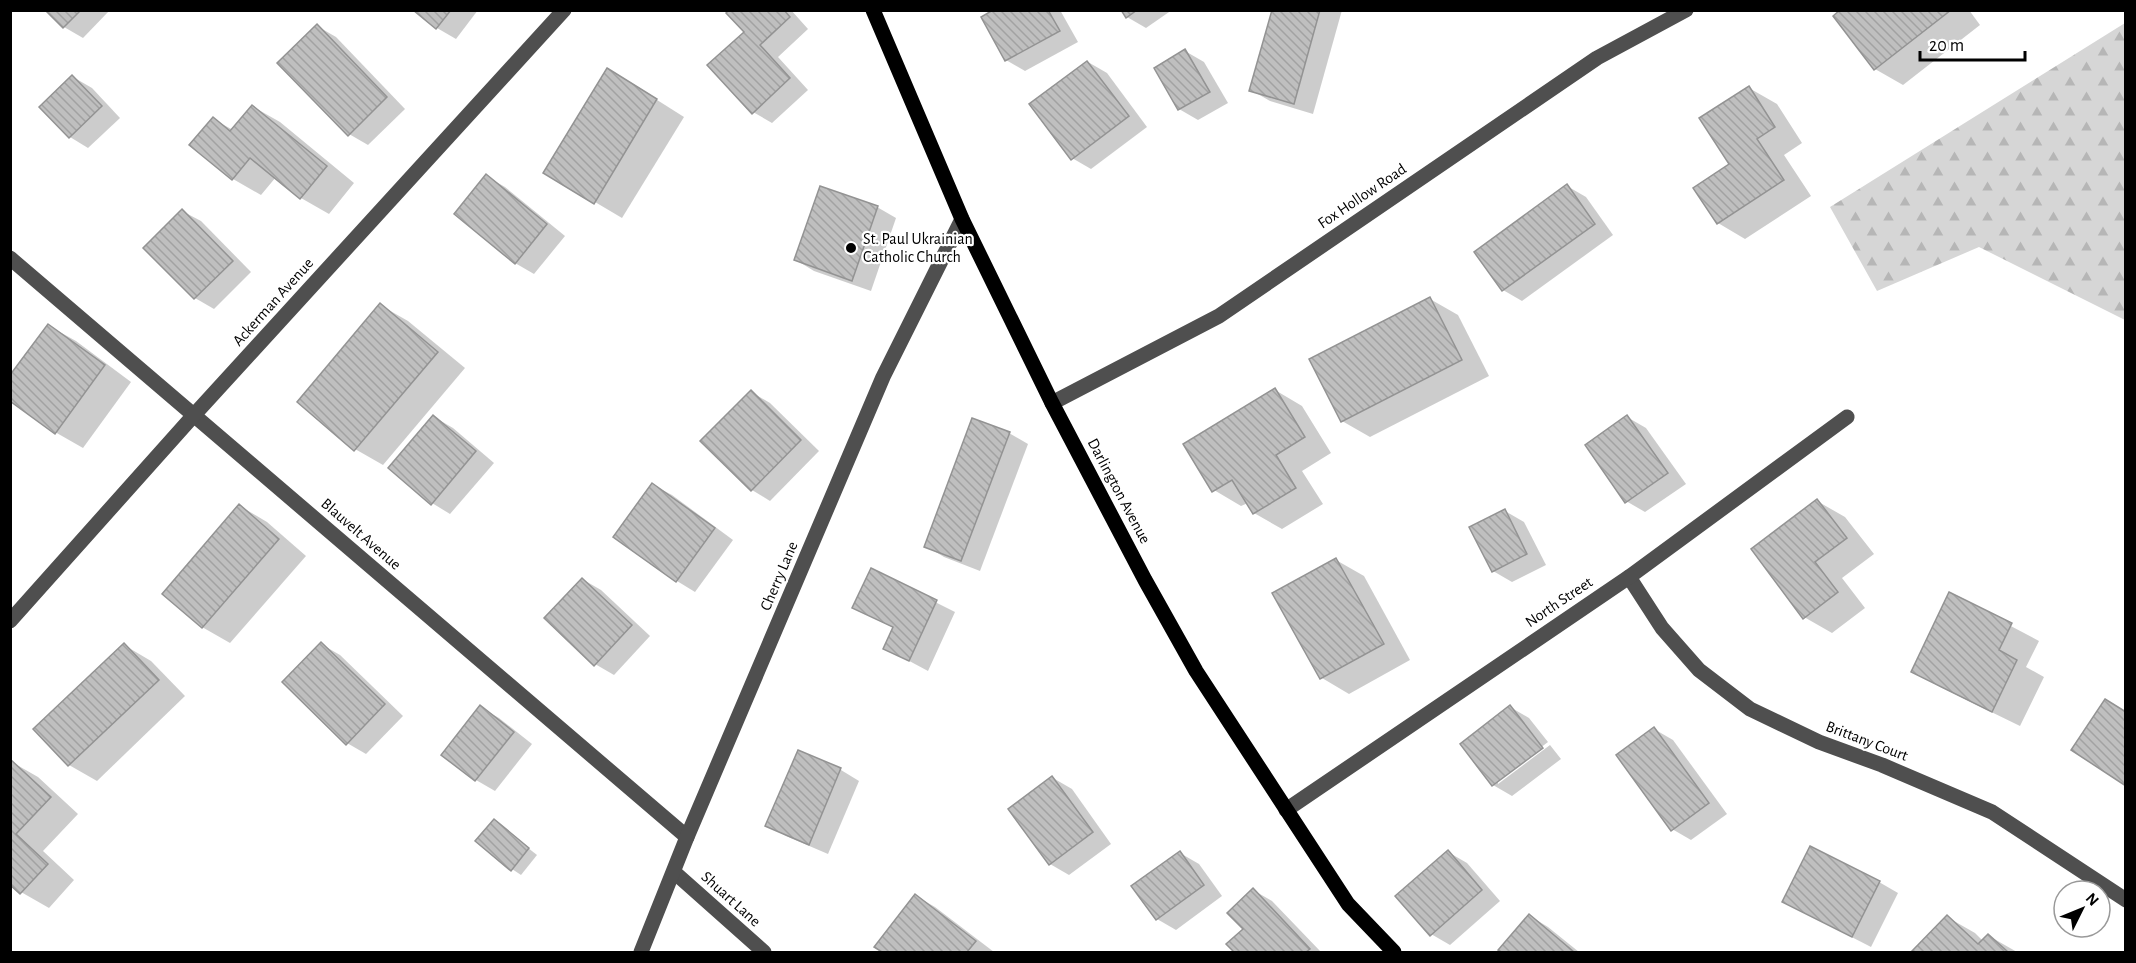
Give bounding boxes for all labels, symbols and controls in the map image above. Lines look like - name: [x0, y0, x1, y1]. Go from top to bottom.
- scale bar: [1920, 24, 2025, 62]
- text: 20 m: [1929, 37, 1964, 55]
- street label: Fox Hollow Road: [1315, 161, 1409, 231]
- place label: St. Paul Ukrainian Catholic Church: [863, 231, 973, 265]
- marker: St. Paul Ukrainian Catholic Church: [844, 241, 858, 255]
- street label: Ackerman Avenue: [229, 255, 317, 349]
- street label: Darlington Avenue: [1085, 436, 1153, 546]
- street label: Blauvelt Avenue: [318, 495, 404, 573]
- street label: Cherry Lane: [757, 539, 802, 613]
- street label: North Street: [1523, 574, 1595, 630]
- street label: Brittany Court: [1823, 718, 1910, 765]
- street label: Shuart Lane: [698, 868, 764, 930]
- north arrow: [2052, 879, 2112, 939]
- text: N: [2083, 890, 2102, 909]

